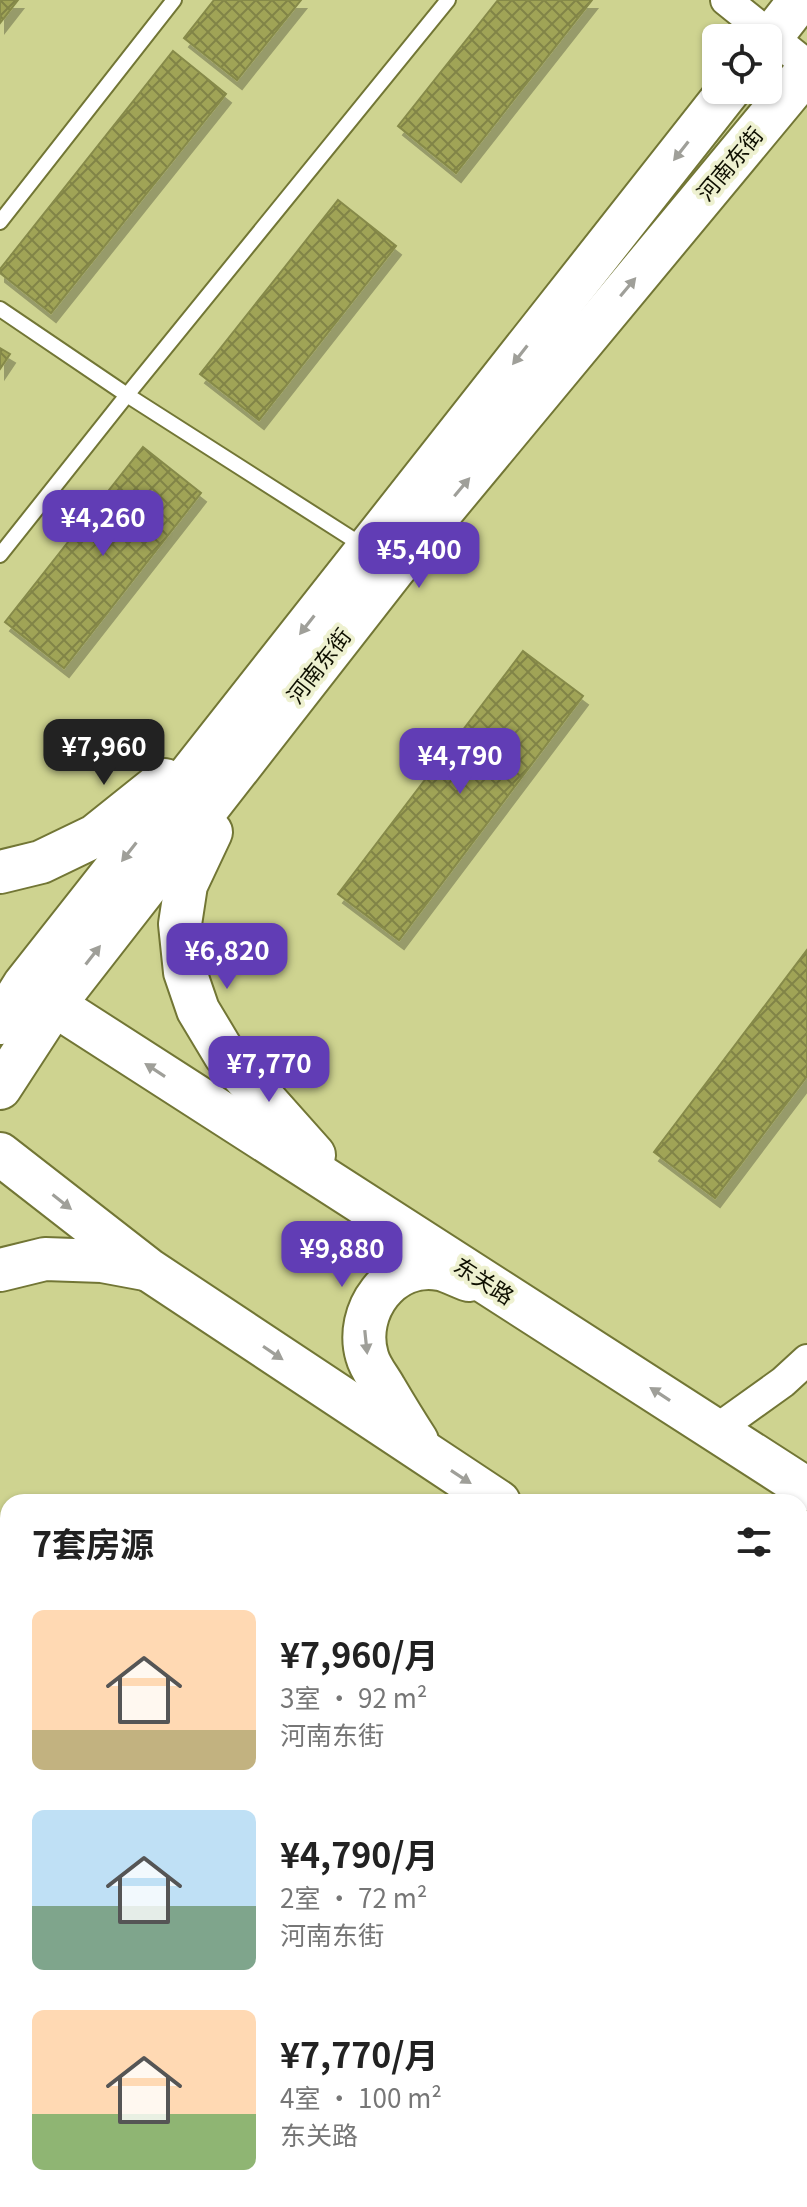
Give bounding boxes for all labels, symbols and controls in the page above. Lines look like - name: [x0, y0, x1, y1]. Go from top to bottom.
- map controls: [702, 24, 782, 104]
- button: locate: [702, 24, 782, 104]
- street label: 河南东街: [688, 119, 769, 207]
- one-way arrow: [673, 141, 690, 161]
- one-way arrow: [619, 277, 636, 297]
- one-way arrow: [512, 345, 528, 365]
- one-way arrow: [453, 477, 470, 497]
- pin: ¥4,260: [38, 490, 168, 558]
- text: ¥4,260: [60, 497, 146, 534]
- pin: ¥5,400: [354, 522, 484, 590]
- text: ¥5,400: [376, 529, 462, 566]
- one-way arrow: [299, 615, 315, 635]
- street label: 河南东街: [278, 620, 357, 709]
- pin: ¥7,960: [39, 719, 169, 787]
- text: ¥7,960: [61, 726, 147, 763]
- pin: ¥4,790: [395, 728, 525, 796]
- text: ¥4,790: [417, 735, 503, 772]
- one-way arrow: [121, 842, 138, 862]
- pin: ¥6,820: [162, 923, 292, 991]
- text: ¥6,820: [184, 930, 270, 967]
- one-way arrow: [84, 945, 100, 965]
- pin: ¥7,770: [204, 1036, 334, 1104]
- text: ¥7,770: [226, 1043, 312, 1080]
- one-way arrow: [144, 1063, 166, 1077]
- one-way arrow: [51, 1193, 72, 1210]
- pin: ¥9,880: [277, 1221, 407, 1289]
- text: ¥9,880: [299, 1228, 385, 1265]
- street label: 东关路: [449, 1248, 521, 1311]
- one-way arrow: [359, 1330, 372, 1355]
- one-way arrow: [263, 1345, 284, 1360]
- one-way arrow: [649, 1387, 671, 1401]
- one-way arrow: [450, 1469, 472, 1483]
- text: 7套房源: [32, 1518, 154, 1567]
- icon: filters: [732, 1520, 776, 1564]
- text: ¥7,960/月: [280, 1629, 439, 1678]
- icon: home: [96, 1642, 192, 1738]
- text: 3室 · 92 m²: [280, 1678, 428, 1715]
- text: 河南东街: [280, 1715, 384, 1752]
- text: ¥4,790/月: [280, 1829, 439, 1878]
- icon: home: [96, 1842, 192, 1938]
- text: 2室 · 72 m²: [280, 1878, 428, 1915]
- text: 河南东街: [280, 1915, 384, 1952]
- text: ¥7,770/月: [280, 2029, 439, 2078]
- icon: home: [96, 2042, 192, 2138]
- text: 4室 · 100 m²: [280, 2078, 442, 2115]
- text: 东关路: [280, 2115, 358, 2152]

